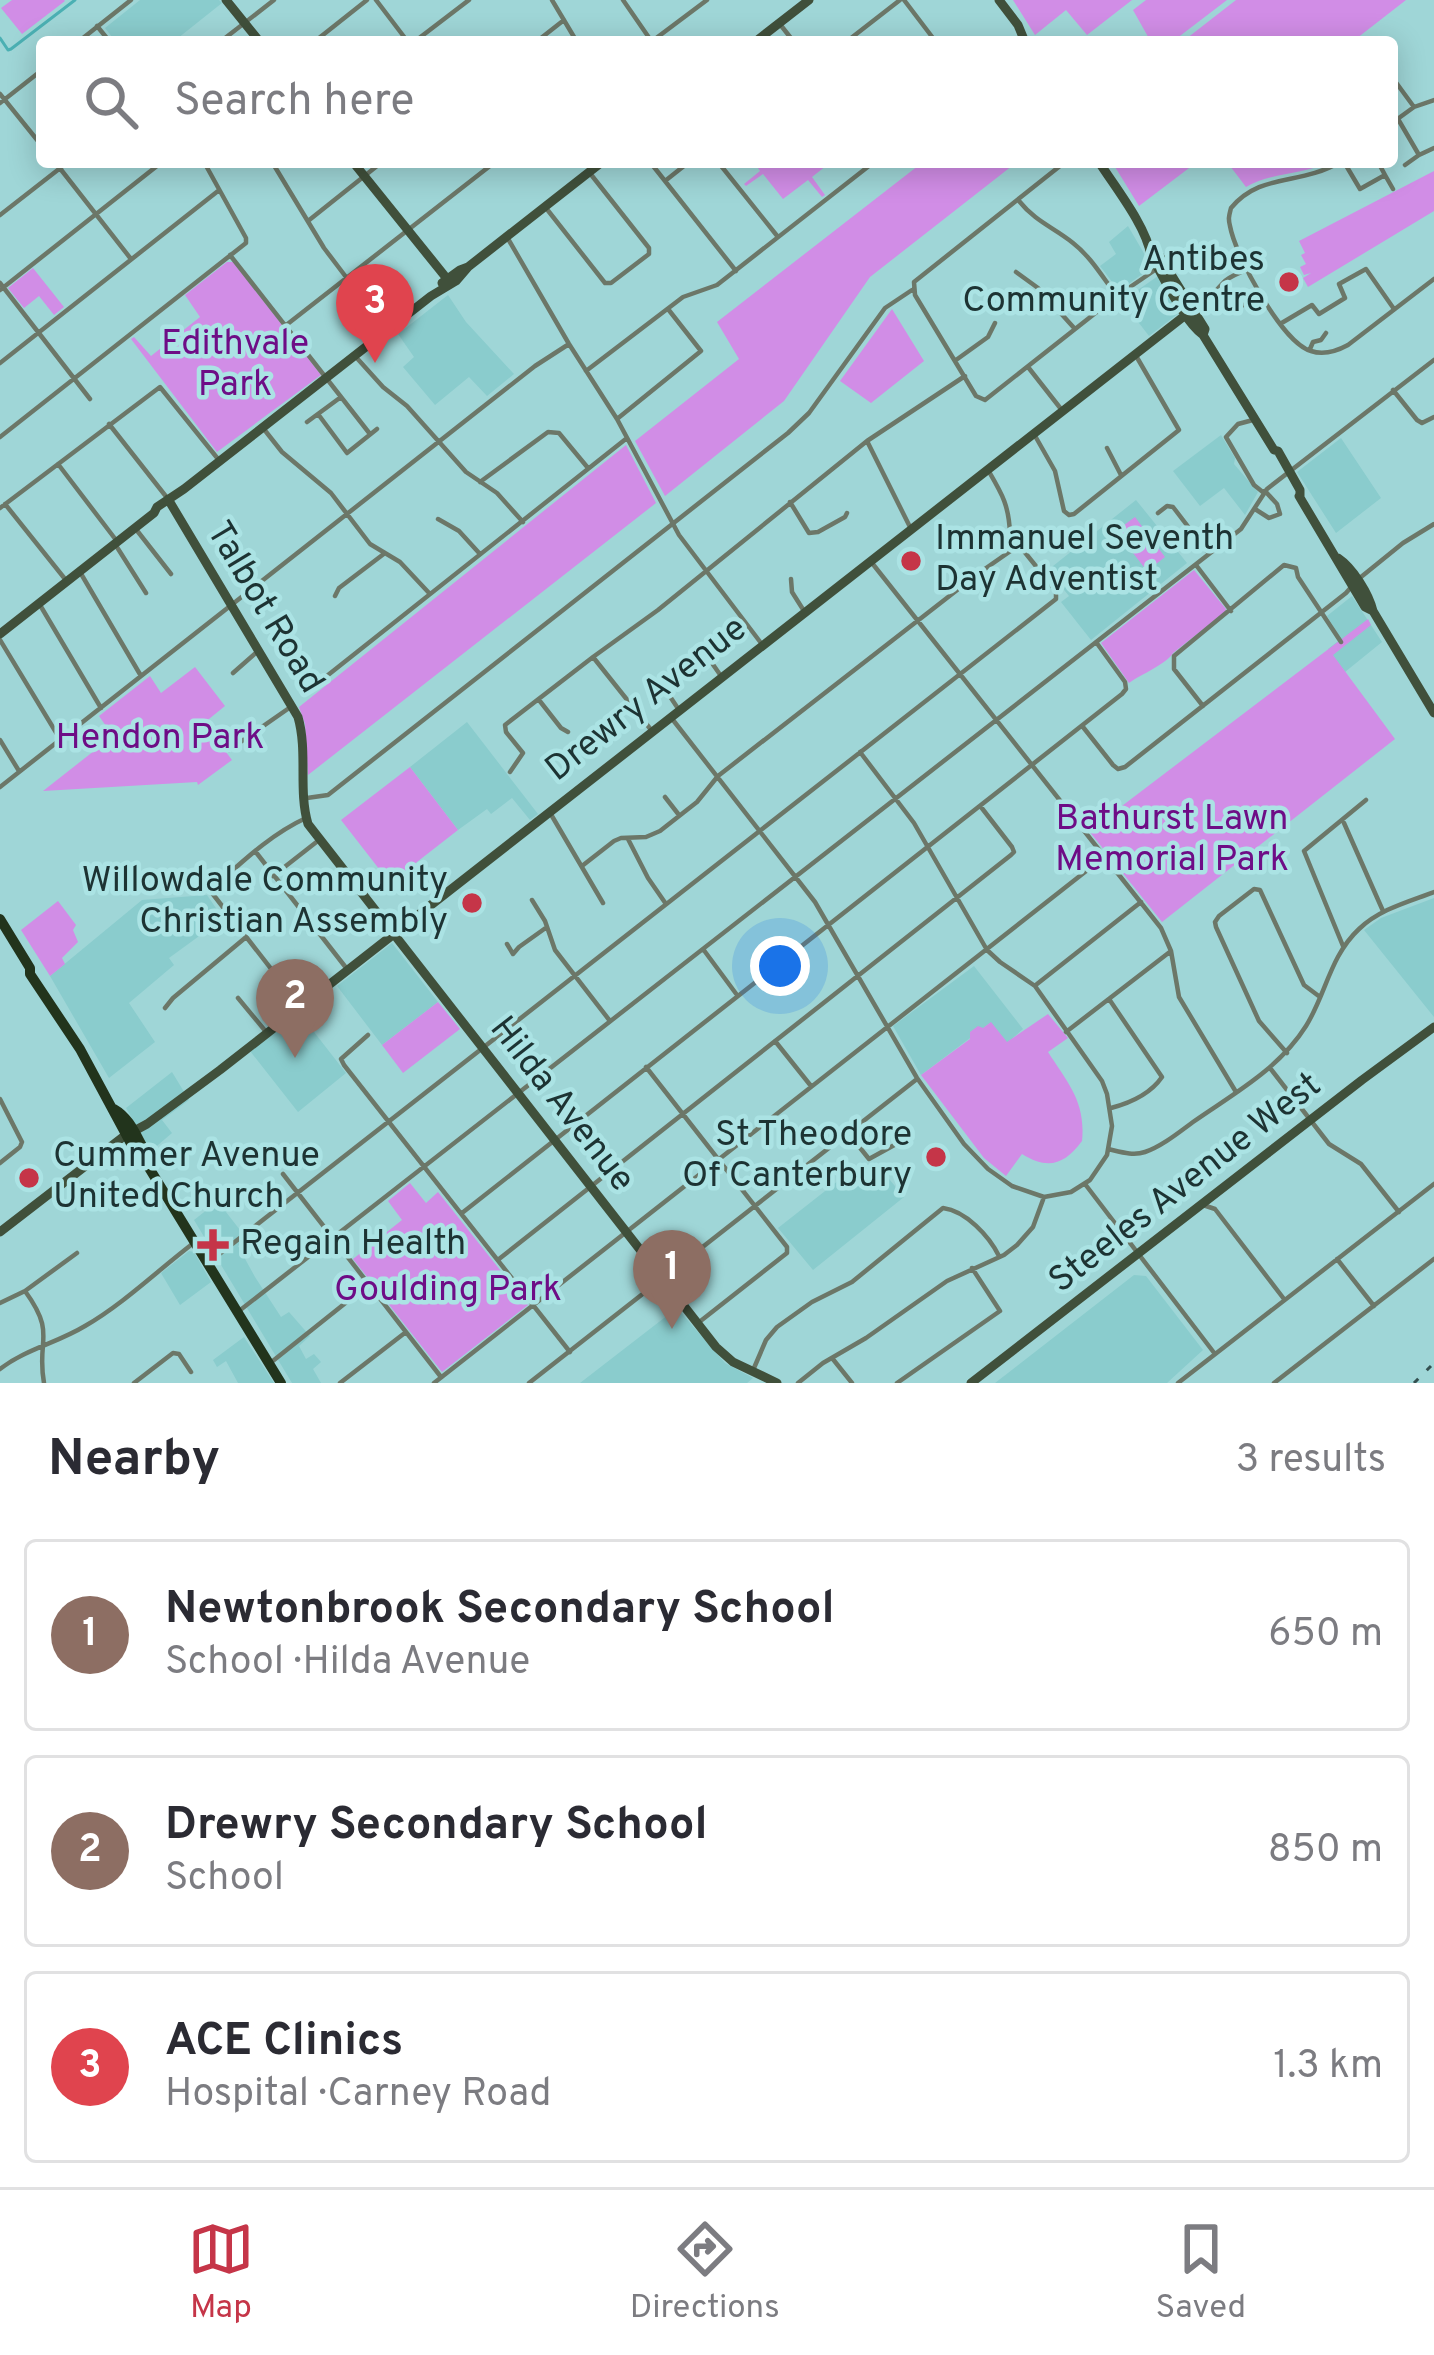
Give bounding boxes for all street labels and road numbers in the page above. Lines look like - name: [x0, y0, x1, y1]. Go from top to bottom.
- street label: Talbot Road: [195, 513, 333, 703]
- street label: Drewry Avenue: [537, 607, 757, 793]
- street label: Hilda Avenue: [478, 1008, 644, 1202]
- street label: Steeles Avenue West: [1041, 1063, 1331, 1305]

